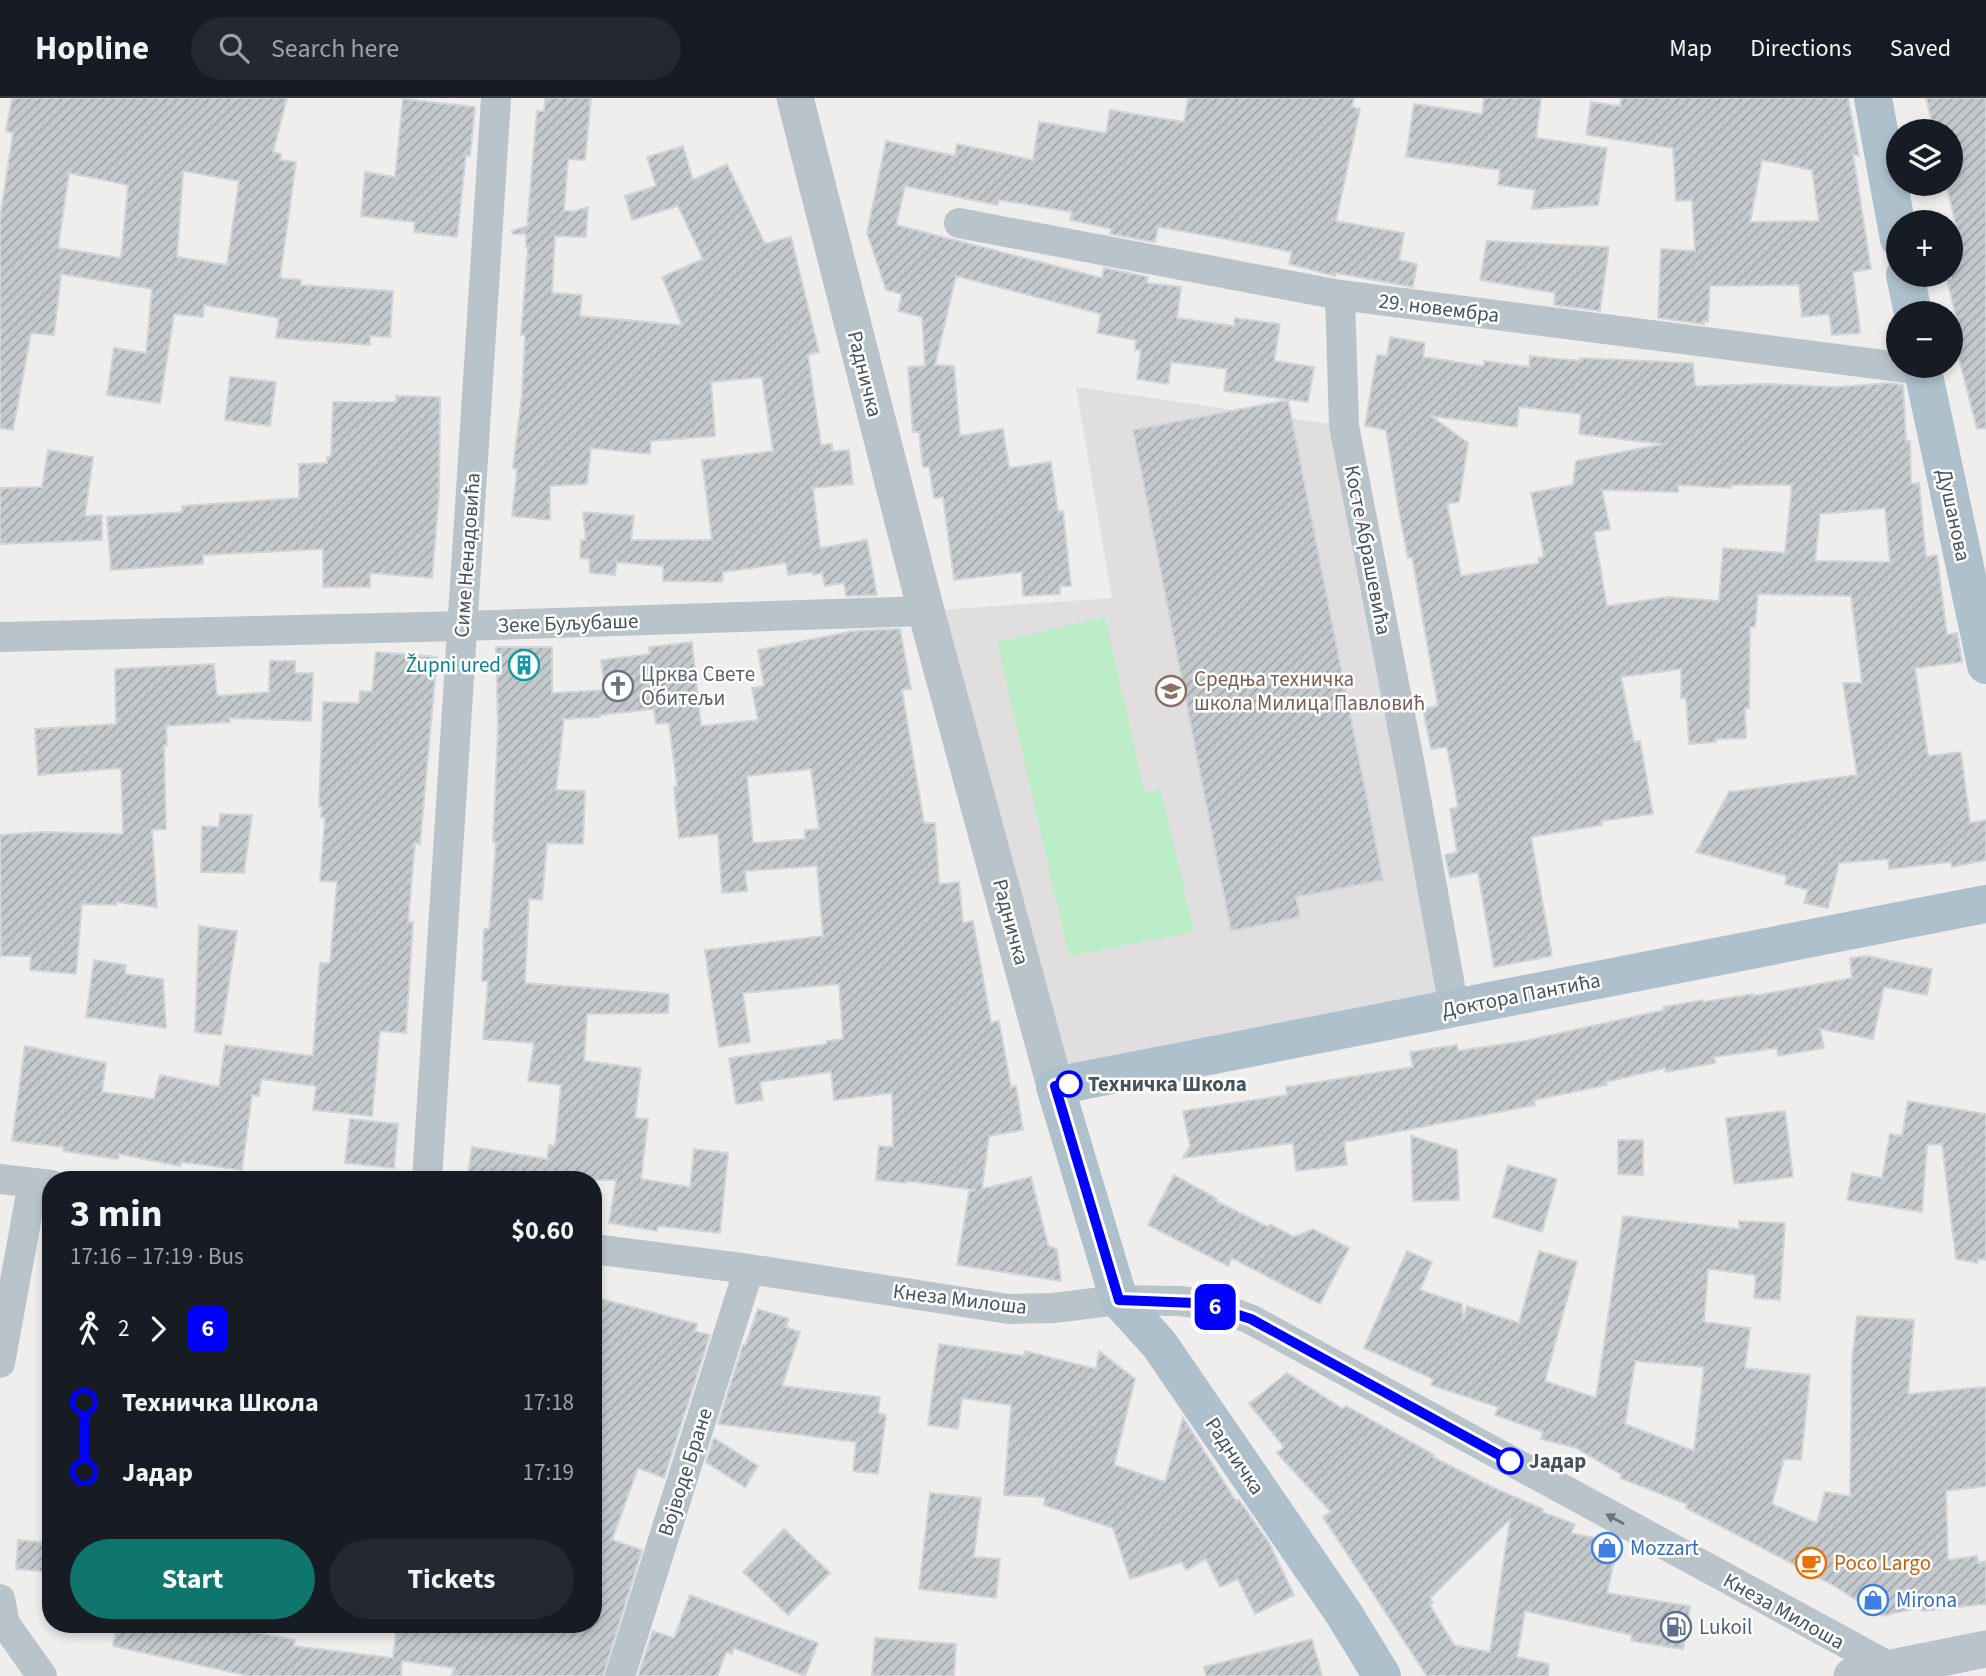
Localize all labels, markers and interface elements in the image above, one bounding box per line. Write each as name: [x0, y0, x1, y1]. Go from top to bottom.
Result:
search box: [191, 17, 681, 80]
text: Hopline: [35, 25, 149, 72]
icon: search: [215, 29, 253, 67]
text: Search here: [271, 30, 399, 67]
text: Map: [1669, 31, 1712, 66]
text: Directions: [1750, 31, 1852, 66]
text: Saved: [1890, 31, 1951, 66]
map controls: [1886, 119, 1963, 378]
button: layers: [1886, 119, 1963, 196]
button: +: [1886, 210, 1963, 287]
street label: 29. новембра: [1377, 286, 1501, 330]
button: −: [1886, 301, 1963, 378]
street label: Радничка: [840, 328, 890, 420]
street label: Косте Абрашевића: [1337, 463, 1399, 637]
street label: Душанова: [1930, 466, 1978, 564]
street label: Симе Ненадовића: [446, 472, 488, 638]
street label: Зеке Буљубаше: [497, 606, 639, 640]
building icon: Župni ured: [507, 648, 541, 682]
place label: Župni ured: [406, 650, 501, 680]
place label: Црква Свете Обитељи: [641, 659, 755, 713]
place label: Средња техничка школа Милица Павловић: [1194, 664, 1425, 718]
church icon: Црква Свете Обитељи: [601, 669, 635, 703]
school or university icon: Средња техничка школа Милица Павловић: [1154, 674, 1188, 708]
street label: Радничка: [985, 876, 1037, 968]
street label: Доктора Пантића: [1439, 965, 1603, 1025]
place label: Техничка Школа: [1088, 1069, 1247, 1099]
marker: Техничка Школа: [1056, 1071, 1082, 1097]
text: 3 min: [70, 1187, 162, 1241]
text: $0.60: [511, 1212, 574, 1249]
text: 17:16 – 17:19 · Bus: [70, 1240, 244, 1273]
street label: Кнеза Милоша: [891, 1276, 1029, 1322]
line badge: 6: [1192, 1284, 1238, 1330]
text: 6: [1209, 1289, 1221, 1324]
icon: walk: [70, 1310, 108, 1348]
icon: forward: [139, 1310, 177, 1348]
text: 6: [201, 1311, 214, 1346]
text: 2: [118, 1312, 129, 1345]
text: Техничка Школа: [122, 1384, 319, 1421]
text: 17:18: [523, 1386, 574, 1419]
street label: Војводе Бране: [650, 1404, 720, 1540]
street label: Радничка: [1198, 1411, 1272, 1501]
place label: Јадар: [1529, 1446, 1586, 1476]
marker: Јадар: [1497, 1448, 1523, 1474]
text: Јадар: [122, 1454, 193, 1491]
text: 17:19: [523, 1456, 574, 1489]
one-way arrow: [1604, 1513, 1624, 1525]
shop icon: Mozzart: [1590, 1531, 1624, 1565]
place label: Mozzart: [1630, 1533, 1699, 1563]
button: Start: [70, 1539, 315, 1619]
button: Tickets: [329, 1539, 574, 1619]
cafe icon: Poco Largo: [1794, 1546, 1828, 1580]
place label: Poco Largo: [1834, 1548, 1931, 1578]
street label: Кнеза Милоша: [1718, 1565, 1850, 1657]
shop icon: Mirona: [1856, 1583, 1890, 1617]
place label: Mirona: [1896, 1585, 1957, 1615]
fuel station icon: Lukoil: [1659, 1610, 1693, 1644]
place label: Lukoil: [1699, 1612, 1752, 1642]

